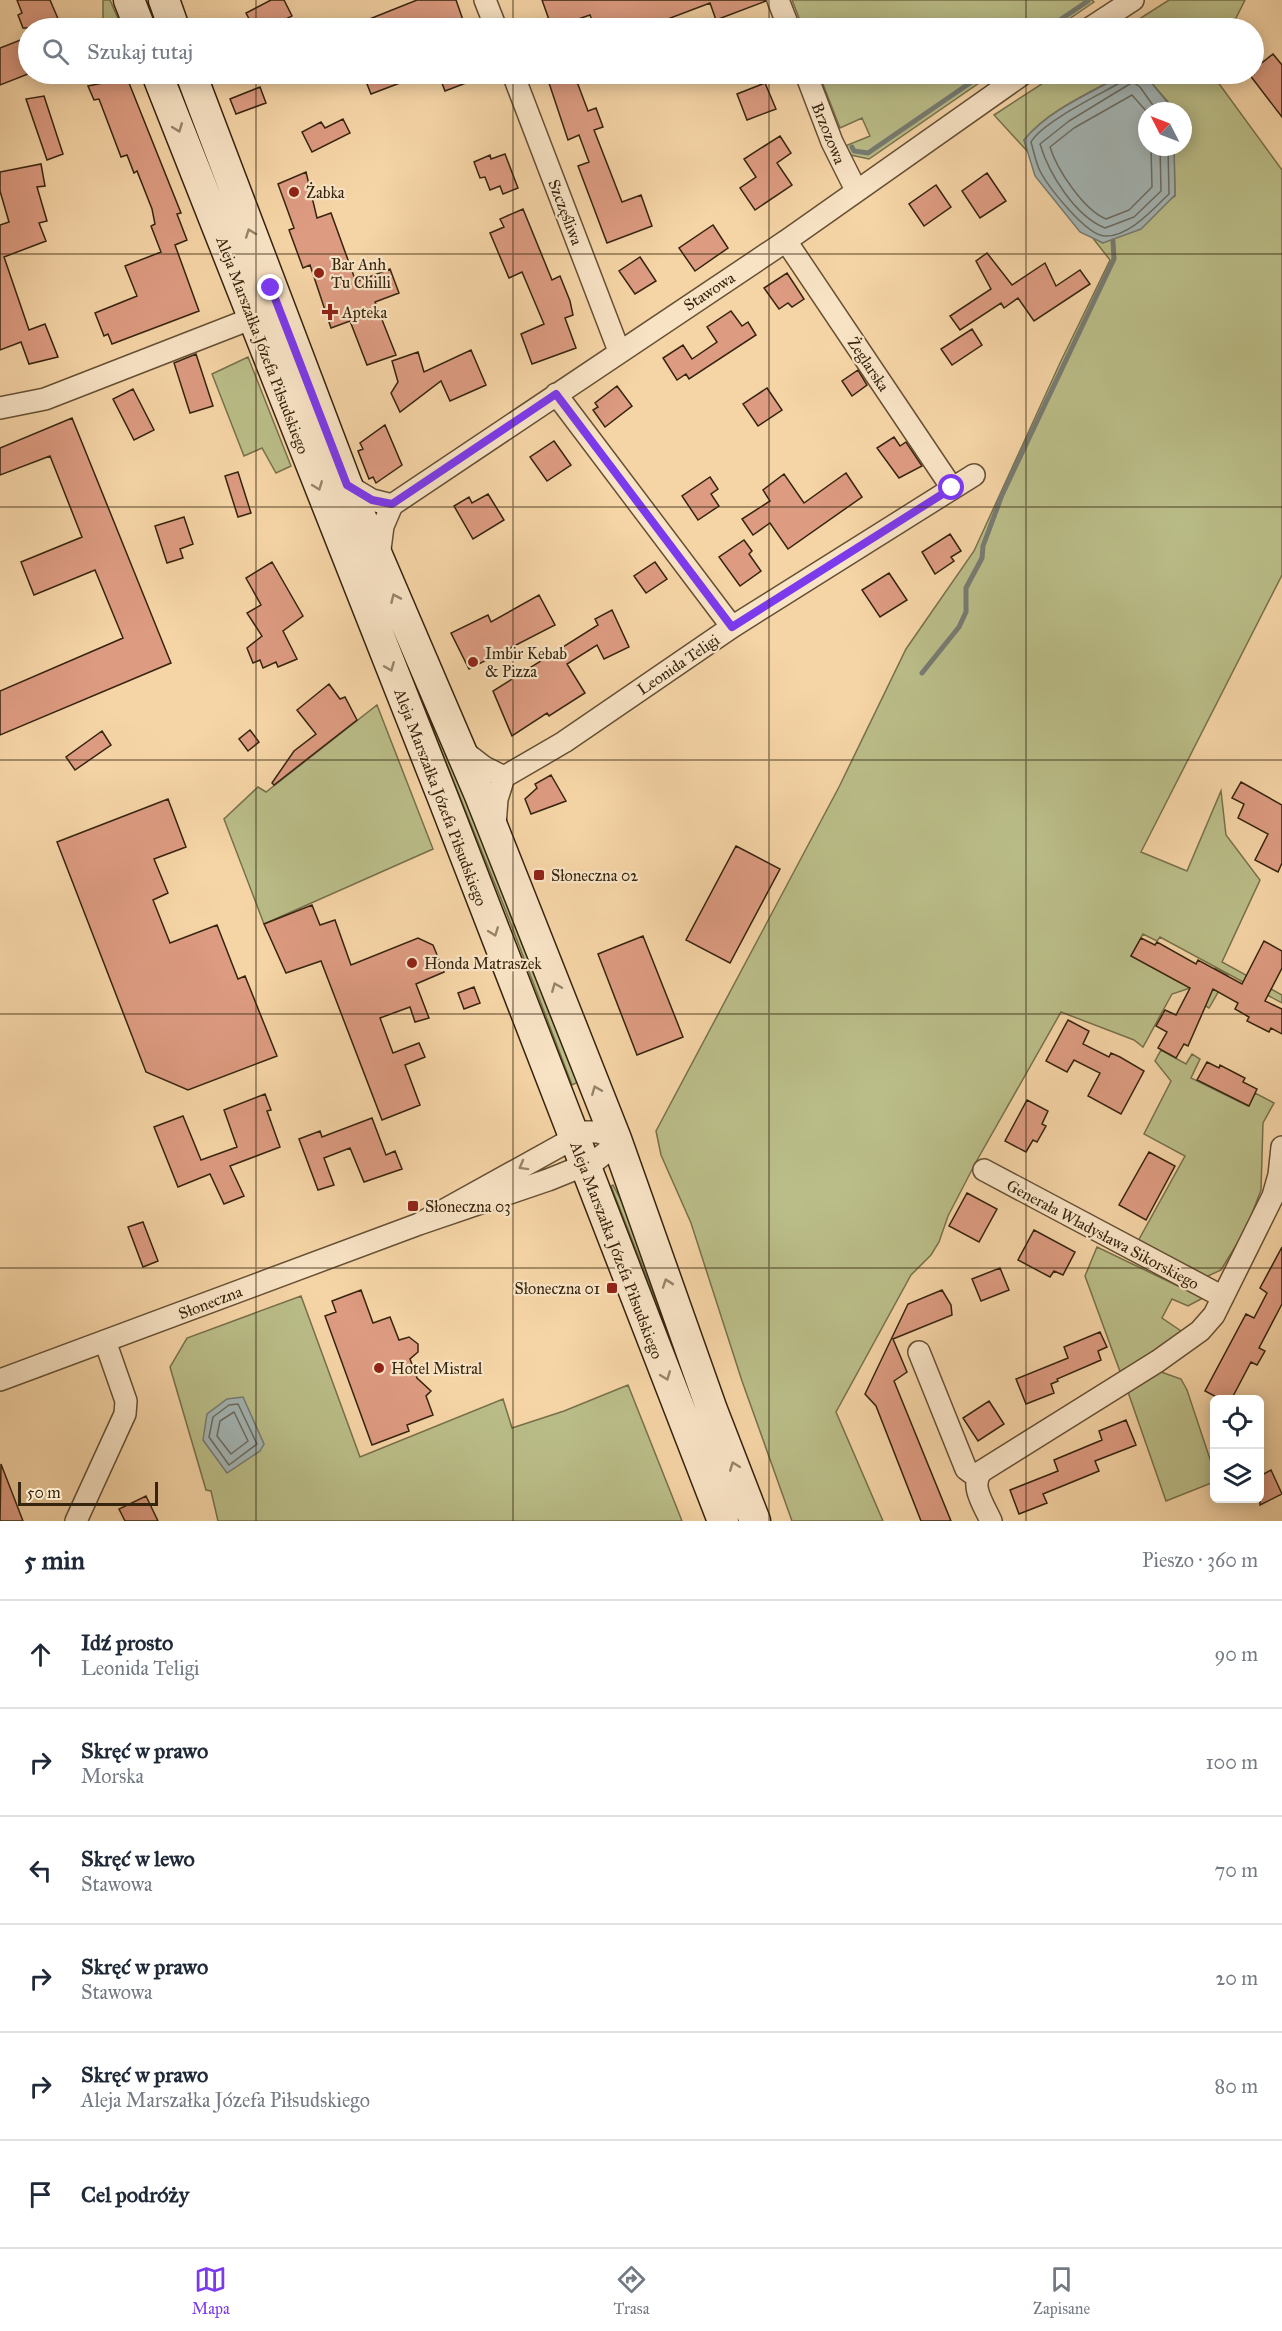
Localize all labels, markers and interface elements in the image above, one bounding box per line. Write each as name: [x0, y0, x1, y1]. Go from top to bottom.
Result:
search box: [18, 18, 1264, 84]
icon: search: [39, 35, 72, 68]
text: Szukaj tutaj: [87, 38, 193, 65]
street label: Brzozowa: [808, 100, 850, 167]
north arrow: [1138, 102, 1192, 156]
one-way arrow: [171, 122, 184, 133]
street label: Szczęśliwa: [544, 177, 587, 248]
place label: Żabka: [306, 182, 345, 202]
marker: Żabka: [287, 185, 301, 199]
one-way arrow: [245, 228, 258, 239]
street label: Aleja Marszałka Józefa Piłsudskiego: [211, 233, 313, 457]
place label: Bar Anh Tu Chilli: [331, 255, 392, 292]
marker: Bar Anh Tu Chilli: [312, 266, 326, 280]
street label: Stawowa: [680, 268, 739, 315]
route end: [257, 274, 283, 300]
place label: Apteka: [341, 303, 387, 322]
marker: Apteka: [323, 305, 337, 319]
street label: Żeglarska: [843, 333, 895, 396]
route start: [938, 474, 964, 500]
one-way arrow: [311, 479, 323, 490]
one-way arrow: [390, 594, 402, 605]
street label: Leonida Teligi: [634, 630, 724, 700]
place label: Imbir Kebab & Pizza: [485, 644, 567, 681]
marker: Imbir Kebab & Pizza: [466, 655, 480, 669]
one-way arrow: [383, 661, 396, 672]
street label: Aleja Marszałka Józefa Piłsudskiego: [389, 685, 491, 909]
place label: Słoneczna 02: [551, 866, 638, 885]
marker: Słoneczna 02: [532, 868, 546, 882]
one-way arrow: [486, 926, 499, 936]
place label: Honda Matraszek: [424, 954, 542, 973]
marker: Honda Matraszek: [405, 956, 419, 970]
one-way arrow: [551, 983, 563, 994]
one-way arrow: [591, 1086, 603, 1097]
street label: Aleja Marszałka Józefa Piłsudskiego: [565, 1138, 667, 1362]
one-way arrow: [518, 1159, 529, 1170]
street label: Generała Władysława Sikorskiego: [1003, 1176, 1202, 1294]
place label: Słoneczna 03: [425, 1197, 511, 1216]
marker: Słoneczna 03: [406, 1199, 420, 1213]
one-way arrow: [662, 1278, 675, 1289]
place label: Słoneczna 01: [515, 1279, 600, 1298]
marker: Słoneczna 01: [605, 1281, 619, 1295]
street label: Słoneczna: [176, 1282, 245, 1323]
place label: Hotel Mistral: [391, 1359, 483, 1378]
marker: Hotel Mistral: [372, 1361, 386, 1375]
one-way arrow: [659, 1370, 671, 1381]
map controls: [1210, 1395, 1264, 1503]
button: locate: [1210, 1395, 1264, 1449]
button: layers: [1210, 1449, 1264, 1503]
one-way arrow: [728, 1462, 741, 1472]
scale bar: [18, 1479, 158, 1506]
text: 50 m: [27, 1483, 61, 1502]
text: 5 min: [24, 1544, 85, 1576]
text: Pieszo · 360 m: [1142, 1548, 1258, 1572]
text: Idź prosto: [81, 1629, 173, 1656]
icon: ahead: [24, 1638, 57, 1671]
text: 90 m: [1215, 1642, 1258, 1666]
text: Leonida Teligi: [81, 1656, 200, 1680]
text: Skręć w prawo: [81, 1737, 208, 1764]
icon: right: [24, 1746, 57, 1779]
text: 100 m: [1206, 1750, 1258, 1774]
text: Morska: [81, 1764, 144, 1788]
text: Skręć w lewo: [81, 1845, 195, 1872]
icon: left: [24, 1854, 57, 1887]
text: 70 m: [1215, 1858, 1258, 1882]
text: Stawowa: [81, 1872, 153, 1896]
text: Skręć w prawo: [81, 1953, 208, 1980]
icon: right: [24, 1962, 57, 1995]
text: 20 m: [1215, 1966, 1258, 1990]
text: Stawowa: [81, 1980, 153, 2004]
text: Skręć w prawo: [81, 2061, 208, 2088]
icon: right: [24, 2070, 57, 2103]
text: 80 m: [1215, 2074, 1258, 2098]
text: Aleja Marszałka Józefa Piłsudskiego: [81, 2088, 370, 2112]
icon: arrive: [24, 2178, 57, 2211]
text: Cel podróży: [81, 2181, 189, 2208]
tab: Mapa: [192, 2263, 230, 2318]
tab: Trasa: [614, 2263, 649, 2318]
tab: Zapisane: [1033, 2263, 1090, 2318]

